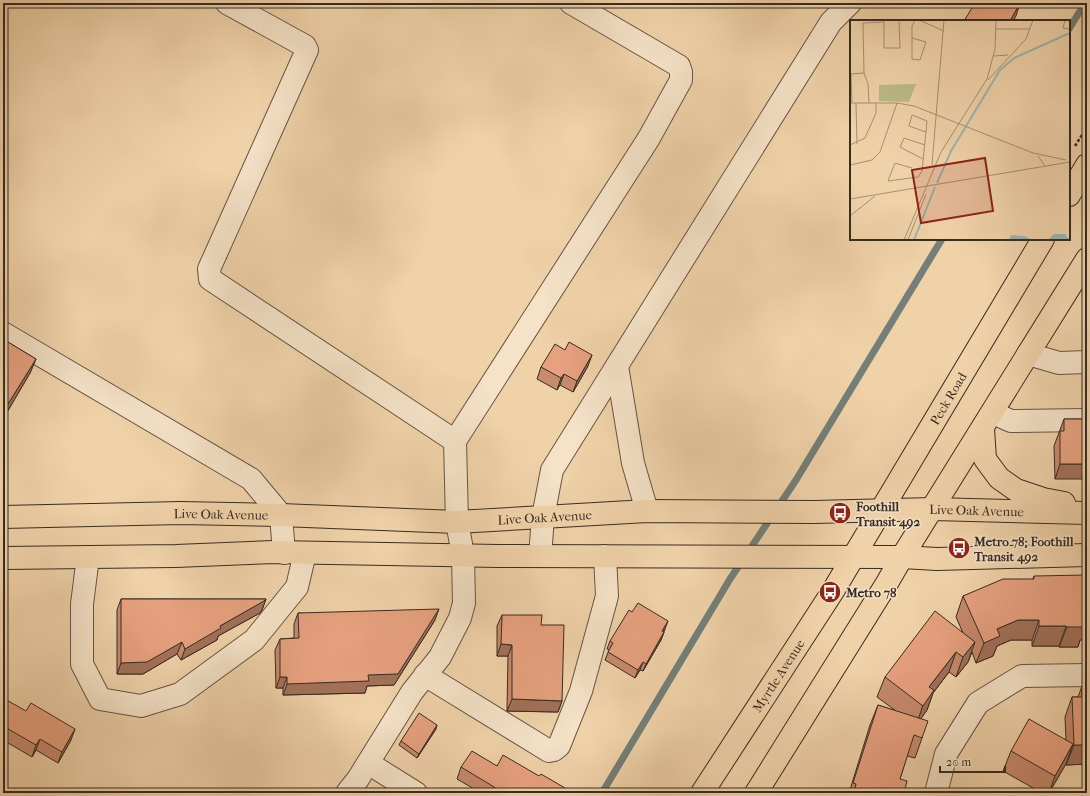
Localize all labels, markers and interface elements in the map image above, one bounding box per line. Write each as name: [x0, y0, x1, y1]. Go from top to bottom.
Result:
inset map: [850, 20, 1070, 240]
street label: Peck Road: [927, 369, 970, 427]
place label: Foothill Transit 492: [855, 499, 920, 530]
bus stop icon: Foothill Transit 492: [827, 500, 853, 526]
street label: Live Oak Avenue: [929, 502, 1025, 519]
street label: Live Oak Avenue: [173, 506, 269, 523]
street label: Live Oak Avenue: [497, 507, 593, 528]
place label: Metro 78; Foothill Transit 492: [973, 534, 1074, 565]
bus stop icon: Metro 78; Foothill Transit 492: [946, 535, 972, 561]
bus stop icon: Metro 78: [817, 579, 843, 605]
place label: Metro 78: [845, 585, 897, 600]
street label: Myrtle Avenue: [750, 636, 808, 715]
scale bar: [940, 748, 1005, 774]
text: 20 m: [946, 755, 971, 769]

